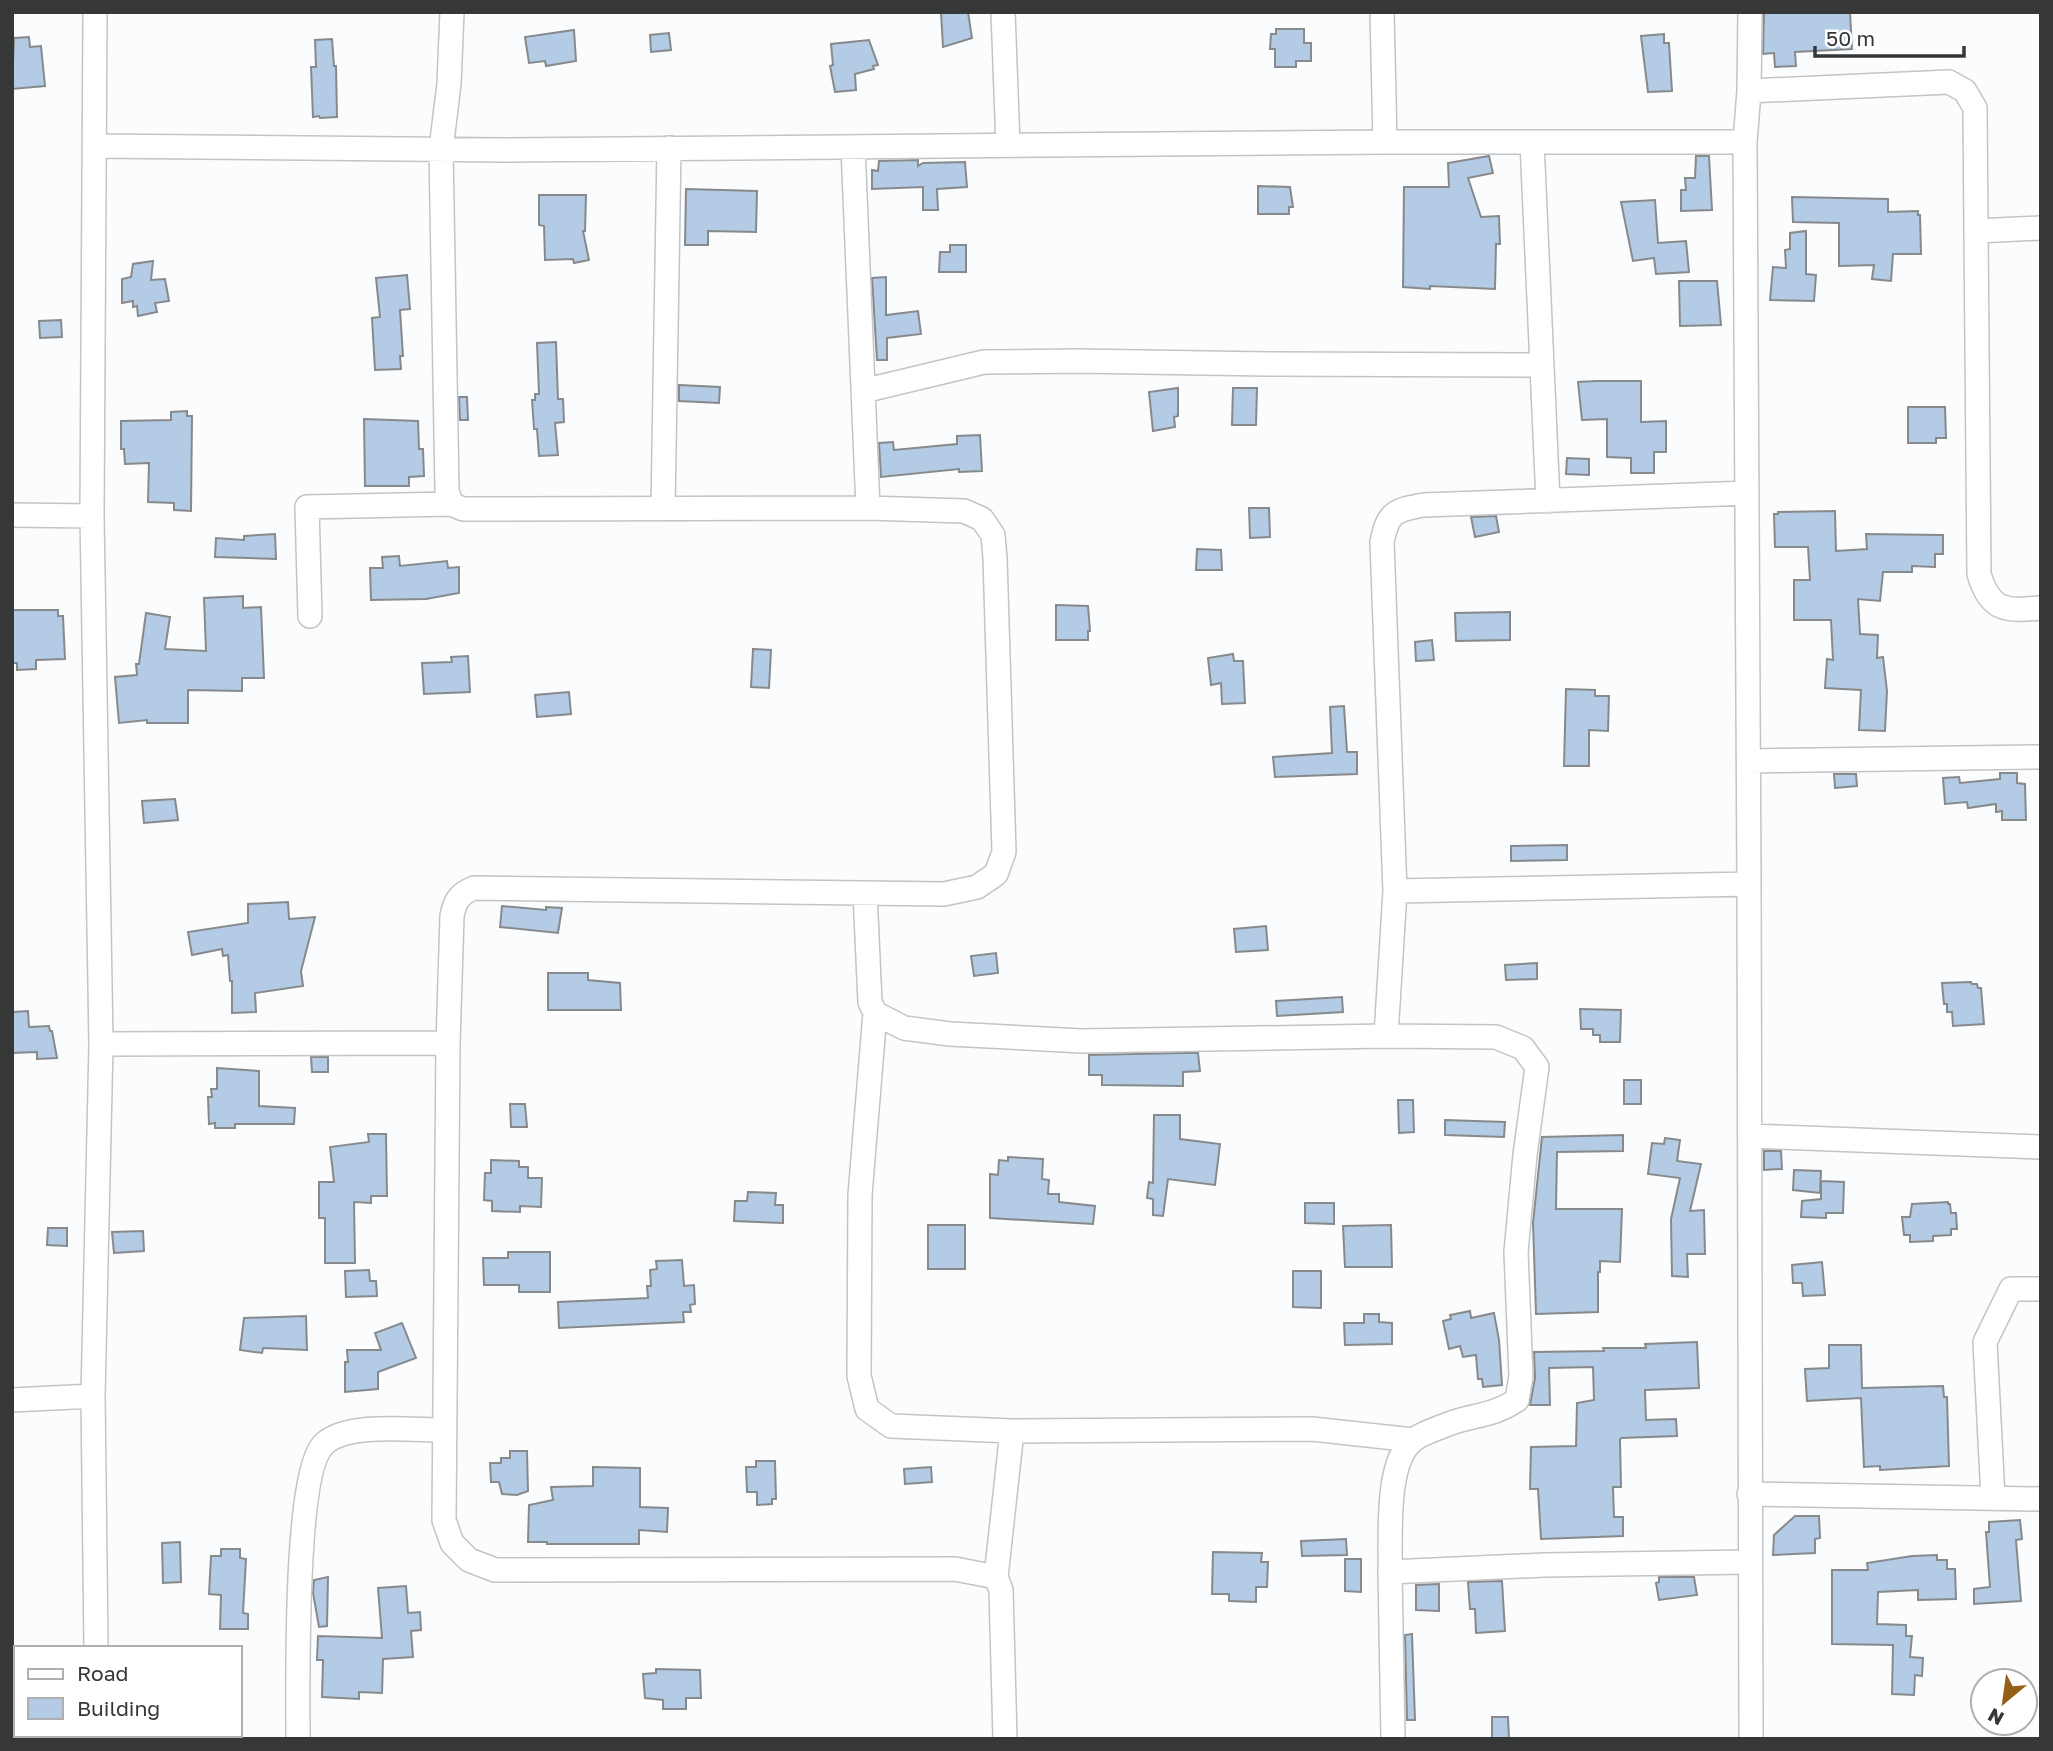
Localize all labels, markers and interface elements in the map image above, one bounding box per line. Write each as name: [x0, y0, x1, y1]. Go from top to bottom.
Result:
scale bar: [1815, 14, 1964, 58]
text: 50 m: [1826, 25, 1875, 51]
legend: [14, 1646, 242, 1737]
text: Road: [77, 1660, 128, 1686]
north arrow: [1969, 1667, 2039, 1737]
text: Building: [77, 1695, 160, 1721]
text: N: [1984, 1704, 2007, 1731]

